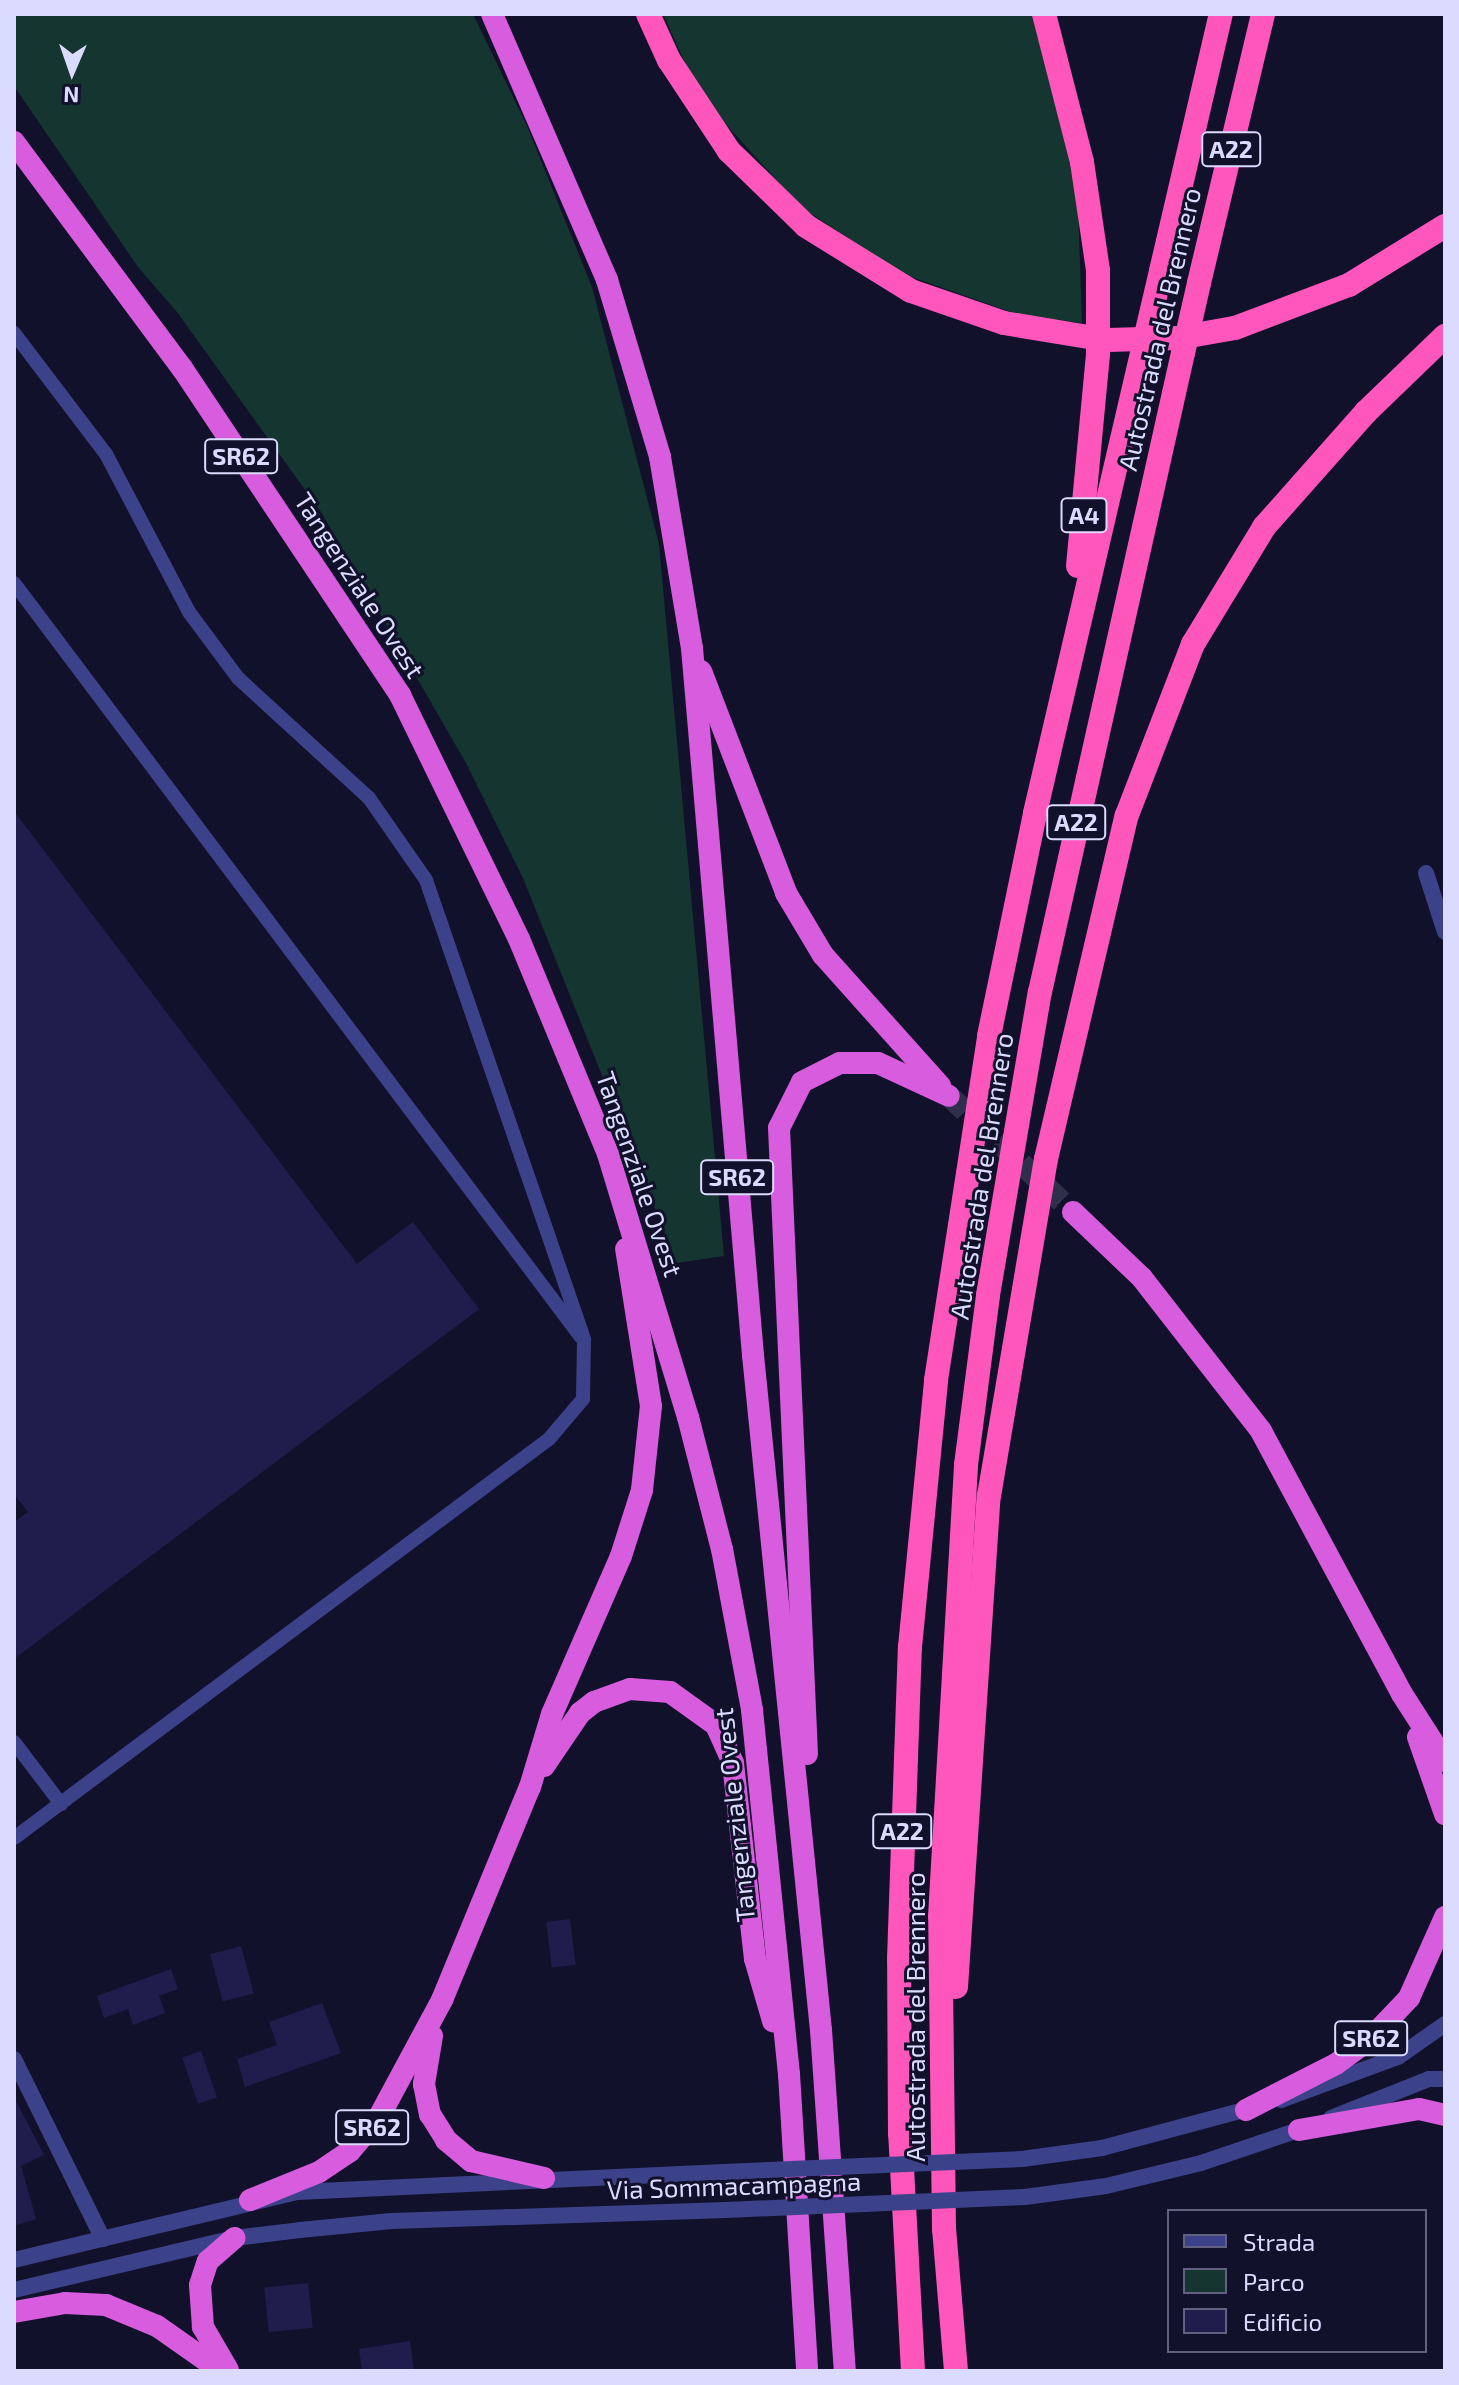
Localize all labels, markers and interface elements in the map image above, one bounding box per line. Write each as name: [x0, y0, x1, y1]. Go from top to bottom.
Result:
north arrow: [32, 32, 112, 112]
text: N: [63, 83, 80, 109]
road number: A22: [1201, 129, 1261, 169]
street label: Autostrada del Brennero: [1111, 184, 1207, 474]
road number: SR62: [203, 436, 279, 476]
street label: Tangenziale Ovest: [288, 486, 432, 684]
road number: A4: [1060, 495, 1108, 535]
road number: A22: [1046, 802, 1106, 842]
street label: Autostrada del Brennero: [943, 1030, 1019, 1322]
street label: Tangenziale Ovest: [590, 1067, 690, 1281]
road number: SR62: [699, 1157, 775, 1197]
street label: Tangenziale Ovest: [707, 1706, 761, 1924]
road number: A22: [872, 1811, 932, 1851]
street label: Autostrada del Brennero: [899, 1872, 931, 2162]
road number: SR62: [1333, 2018, 1409, 2058]
road number: SR62: [334, 2107, 410, 2147]
street label: Via Sommacampagna: [606, 2165, 862, 2205]
legend: [1167, 2209, 1427, 2353]
text: Strada: [1243, 2227, 1315, 2256]
text: Parco: [1243, 2267, 1305, 2296]
text: Edificio: [1243, 2307, 1322, 2336]

